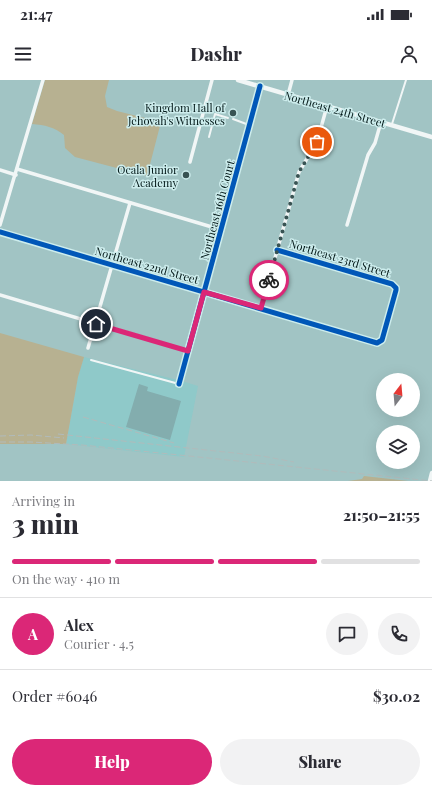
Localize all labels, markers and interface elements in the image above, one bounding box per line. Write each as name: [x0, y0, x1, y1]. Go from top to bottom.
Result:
text: 21:47: [20, 4, 53, 24]
text: Dashr: [190, 42, 242, 66]
icon: menu: [12, 43, 34, 65]
icon: person: [398, 43, 420, 65]
street label: Northeast 24th Street: [283, 87, 387, 131]
place label: Kingdom Hall of Jehovah's Witnesses: [127, 100, 226, 128]
marker: Kingdom Hall of Jehovah's Witnesses: [228, 108, 238, 118]
pin: [300, 125, 334, 159]
icon: bag: [306, 131, 328, 153]
street label: Northeast 16th Court: [196, 158, 238, 262]
place label: Ocala Junior Academy: [117, 162, 178, 190]
marker: Ocala Junior Academy: [181, 170, 191, 180]
street label: Northeast 23rd Street: [288, 236, 392, 281]
street label: Northeast 22nd Street: [93, 243, 201, 287]
courier: [249, 260, 289, 300]
icon: bike: [258, 269, 280, 291]
pin: [79, 307, 113, 341]
icon: home: [85, 313, 107, 335]
north arrow: [376, 373, 420, 417]
map controls: [376, 373, 420, 469]
button: layers: [376, 425, 420, 469]
text: Arriving in: [12, 492, 75, 509]
text: 21:50–21:55: [343, 505, 420, 525]
text: 3 min: [12, 506, 79, 541]
text: On the way · 410 m: [12, 570, 120, 587]
button: chat: [326, 613, 368, 655]
button: phone: [378, 613, 420, 655]
text: Alex: [64, 615, 94, 635]
text: A: [28, 624, 38, 644]
text: Courier · 4.5: [64, 635, 134, 652]
text: Order #6046: [12, 686, 97, 706]
text: $30.02: [373, 686, 420, 706]
button: Help: [12, 739, 212, 785]
button: Share: [220, 739, 420, 785]

